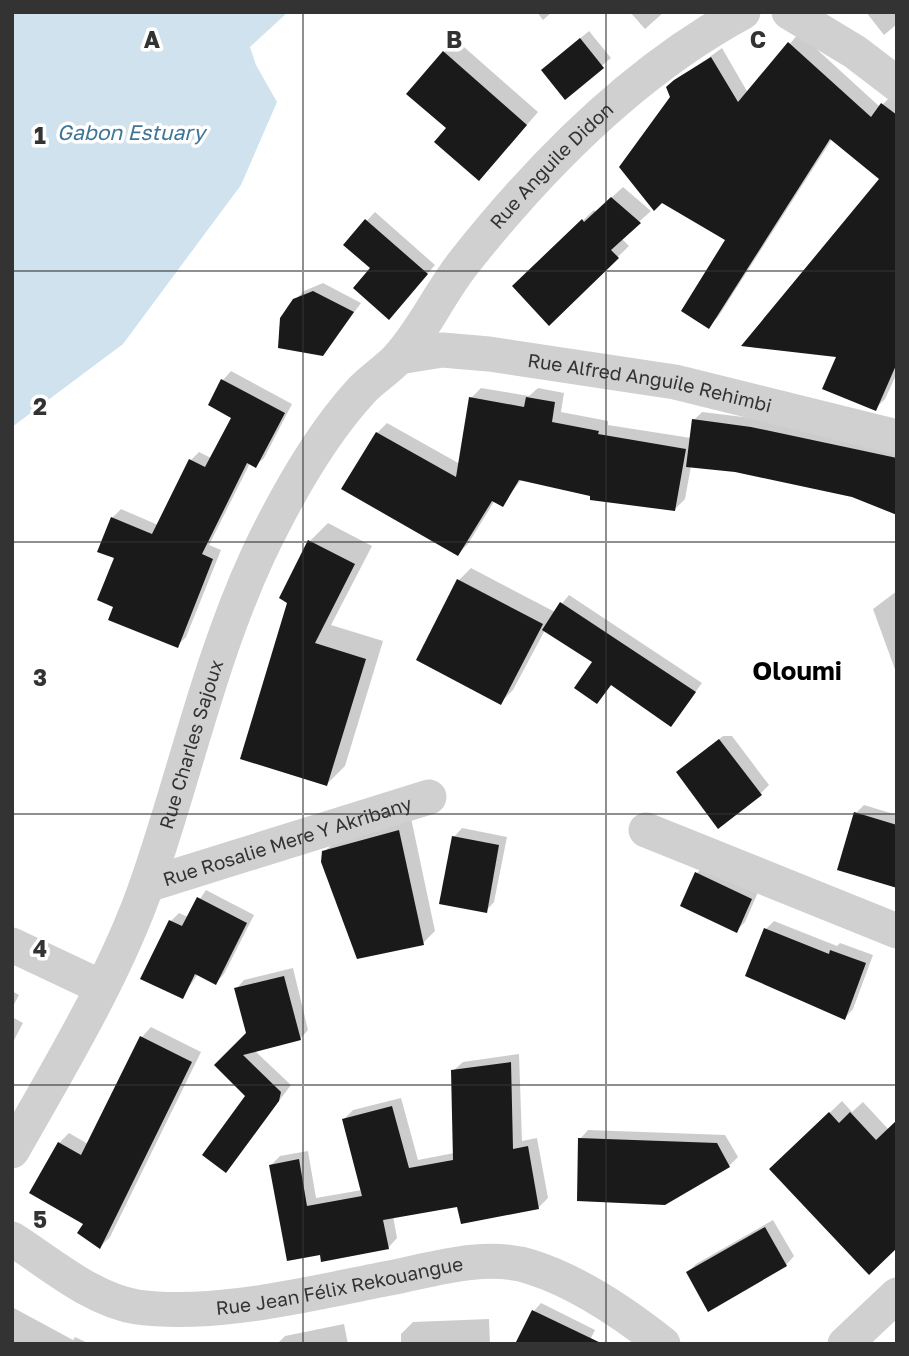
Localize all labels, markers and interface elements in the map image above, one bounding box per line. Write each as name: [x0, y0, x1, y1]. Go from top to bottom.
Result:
text: A: [144, 25, 161, 53]
text: B: [446, 25, 462, 53]
text: C: [750, 25, 766, 53]
street label: Rue Anguile Didon: [484, 97, 617, 233]
water label: Gabon Estuary: [57, 119, 208, 145]
text: 1: [34, 121, 46, 149]
street label: Rue Alfred Anguile Rehimbi: [526, 348, 774, 417]
text: 2: [33, 392, 47, 420]
district label: Oloumi: [752, 655, 842, 686]
street label: Rue Charles Sajoux: [154, 657, 227, 832]
text: 3: [33, 663, 47, 691]
street label: Rue Rosalie Mere Y Akribany: [160, 791, 415, 890]
text: 4: [33, 934, 47, 962]
text: 5: [33, 1205, 47, 1233]
street label: Rue Jean Félix Rekouangue: [215, 1251, 464, 1319]

